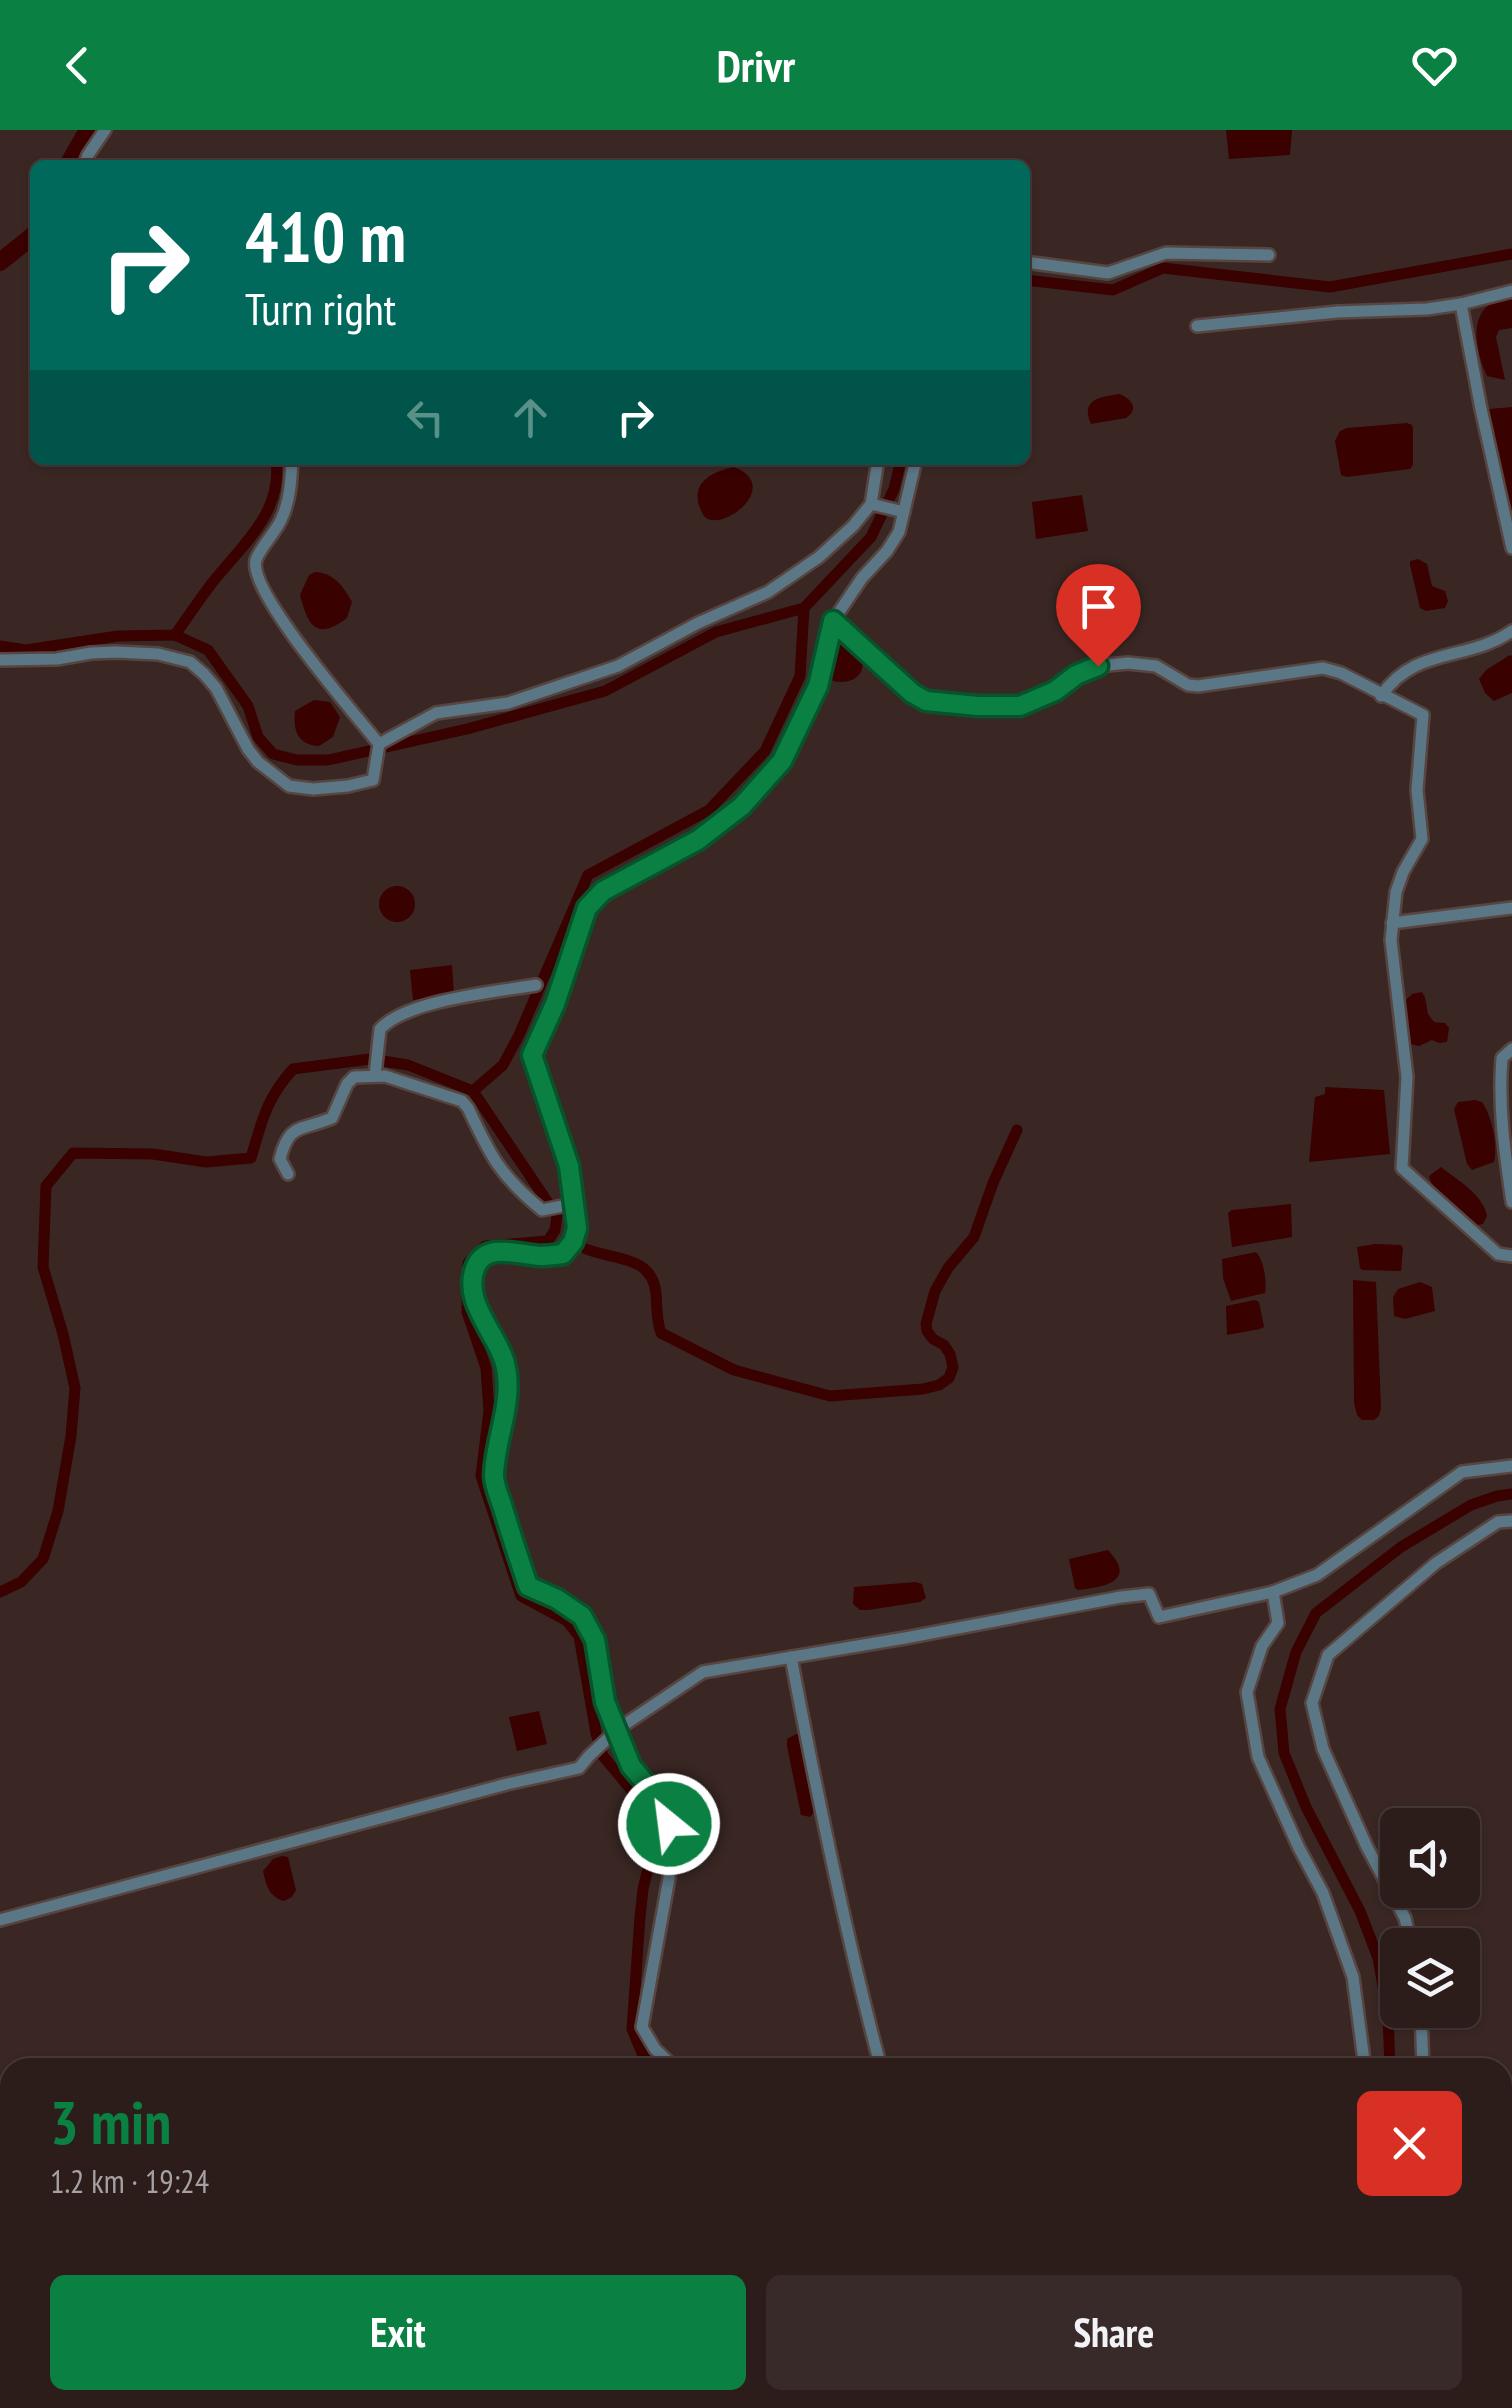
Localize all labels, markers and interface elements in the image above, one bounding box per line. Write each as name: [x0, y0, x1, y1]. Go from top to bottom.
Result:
text: Drivr: [717, 36, 795, 94]
icon: back: [50, 38, 105, 93]
icon: heart: [1407, 38, 1462, 93]
text: 410 m: [245, 191, 406, 281]
icon: right: [80, 200, 210, 330]
text: Turn right: [245, 279, 396, 337]
icon: left: [398, 390, 453, 445]
icon: ahead: [503, 390, 558, 445]
icon: right: [608, 390, 663, 445]
pin: [1056, 564, 1141, 667]
icon: arrive: [1071, 579, 1126, 634]
position arrow: [617, 1772, 721, 1876]
map controls: [1380, 1808, 1480, 2028]
button: sound: [1380, 1808, 1480, 1908]
button: layers: [1380, 1928, 1480, 2028]
text: 3 min: [50, 2083, 171, 2161]
button: close: [1357, 2091, 1462, 2196]
text: 1.2 km · 19:24: [50, 2160, 209, 2202]
button: Exit: [50, 2275, 746, 2390]
button: Share: [766, 2275, 1462, 2390]

